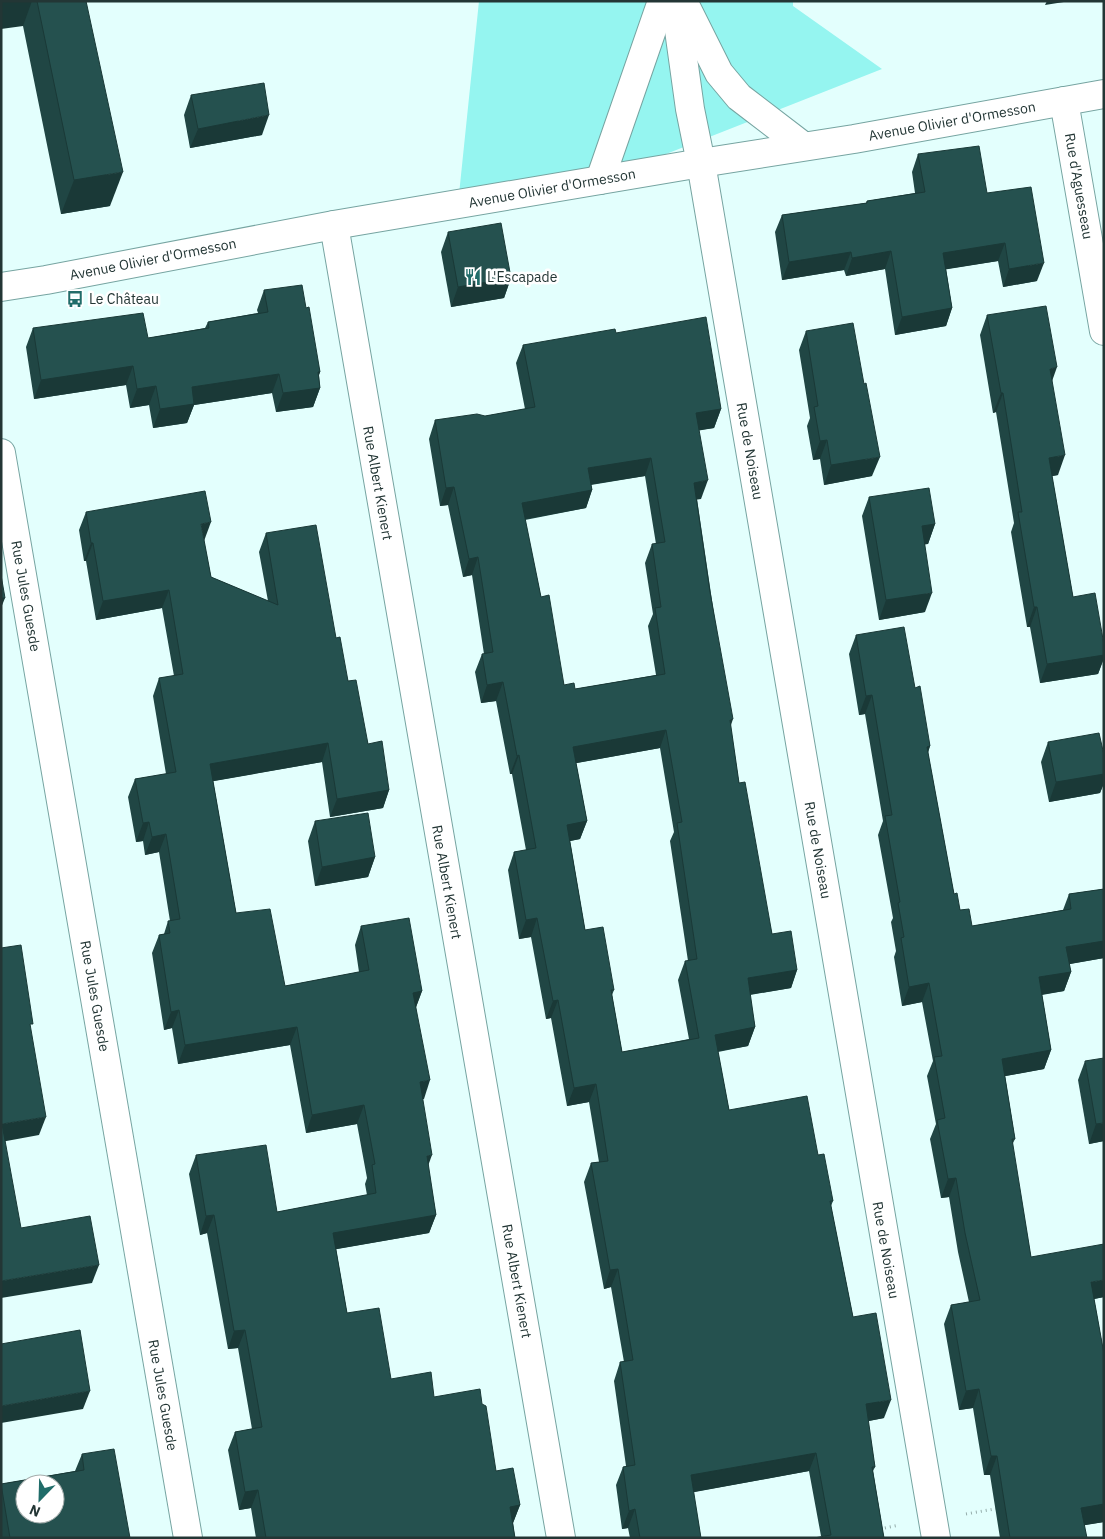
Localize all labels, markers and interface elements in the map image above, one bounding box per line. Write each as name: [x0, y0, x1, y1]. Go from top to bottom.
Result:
street label: Avenue Olivier d'Ormesson: [867, 97, 1037, 145]
street label: Rue d'Aguesseau: [1061, 132, 1097, 240]
street label: Avenue Olivier d'Ormesson: [467, 164, 637, 212]
street label: Avenue Olivier d'Ormesson: [68, 234, 238, 284]
restaurant icon: L'Escapade: [463, 267, 483, 287]
place label: L'Escapade: [487, 268, 558, 286]
bus stop icon: Le Château: [65, 289, 85, 309]
place label: Le Château: [89, 290, 159, 308]
street label: Rue de Noiseau: [733, 401, 767, 501]
street label: Rue Albert Kienert: [359, 424, 397, 542]
street label: Rue Jules Guesde: [7, 539, 45, 653]
street label: Rue de Noiseau: [801, 800, 835, 900]
street label: Rue Albert Kienert: [428, 823, 466, 941]
street label: Rue Jules Guesde: [76, 939, 114, 1053]
street label: Rue de Noiseau: [869, 1200, 903, 1300]
street label: Rue Albert Kienert: [498, 1222, 536, 1340]
street label: Rue Jules Guesde: [144, 1338, 182, 1452]
north arrow: [15, 1474, 65, 1524]
text: N: [27, 1501, 43, 1521]

